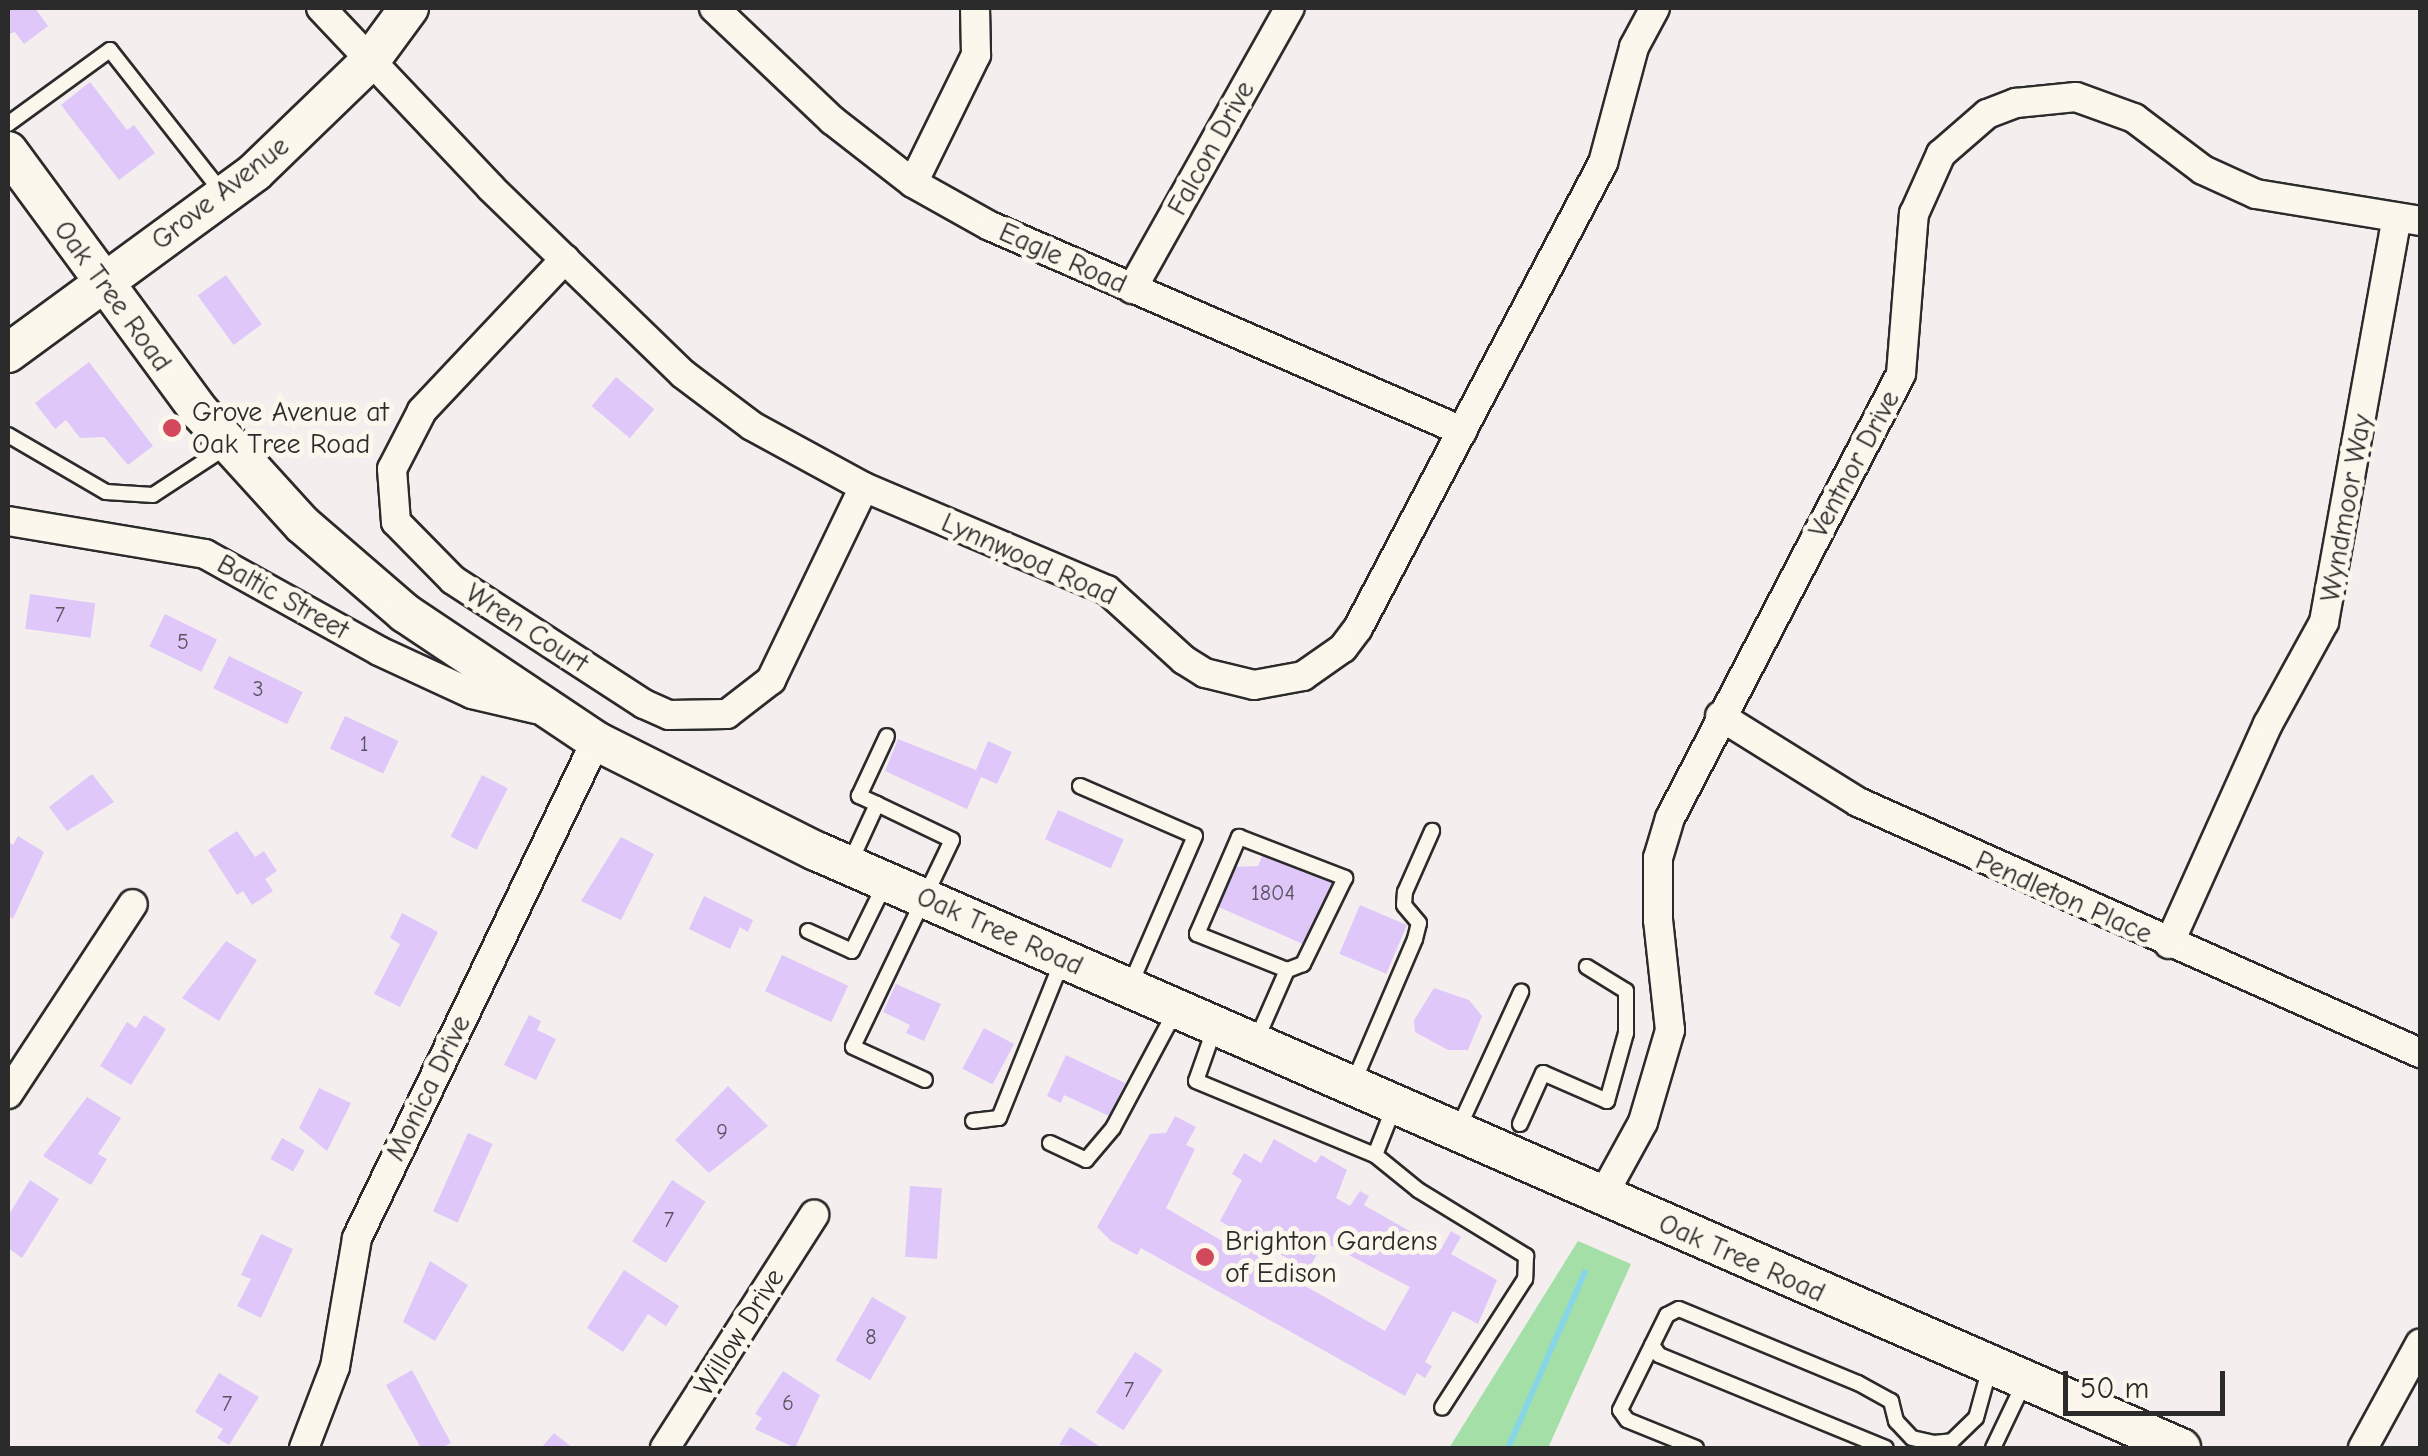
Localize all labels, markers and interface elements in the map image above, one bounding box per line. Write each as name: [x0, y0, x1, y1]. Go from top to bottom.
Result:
street label: Falcon Drive: [1160, 75, 1262, 221]
street label: Grove Avenue: [145, 129, 295, 257]
street label: Oak Tree Road: [47, 214, 179, 378]
street label: Eagle Road: [994, 215, 1132, 301]
street label: Ventnor Drive: [1801, 385, 1907, 543]
place label: Grove Avenue at Oak Tree Road: [192, 395, 389, 461]
street label: Wyndmoor Way: [2313, 412, 2379, 604]
marker: Grove Avenue at Oak Tree Road: [161, 417, 183, 439]
street label: Lynnwood Road: [936, 505, 1122, 613]
street label: Baltic Street: [211, 547, 355, 647]
street label: Wren Court: [459, 576, 595, 680]
house number: 7: [55, 603, 65, 629]
house number: 5: [177, 630, 189, 656]
house number: 3: [252, 677, 264, 703]
house number: 1: [360, 732, 368, 758]
street label: Pendleton Place: [1971, 843, 2157, 951]
street label: Oak Tree Road: [912, 879, 1088, 983]
house number: 1804: [1251, 881, 1295, 907]
street label: Monica Drive: [378, 1010, 478, 1166]
house number: 9: [716, 1120, 728, 1146]
street label: Oak Tree Road: [1654, 1206, 1830, 1310]
house number: 7: [664, 1208, 674, 1234]
place label: Brighton Gardens of Edison: [1225, 1224, 1437, 1290]
marker: Brighton Gardens of Edison: [1194, 1246, 1216, 1268]
street label: Willow Drive: [687, 1262, 791, 1402]
house number: 8: [865, 1325, 877, 1351]
scale bar: [2068, 1351, 2230, 1413]
text: 50 m: [2080, 1371, 2149, 1406]
house number: 7: [1124, 1378, 1134, 1404]
house number: 6: [782, 1391, 794, 1417]
house number: 7: [222, 1392, 232, 1418]

